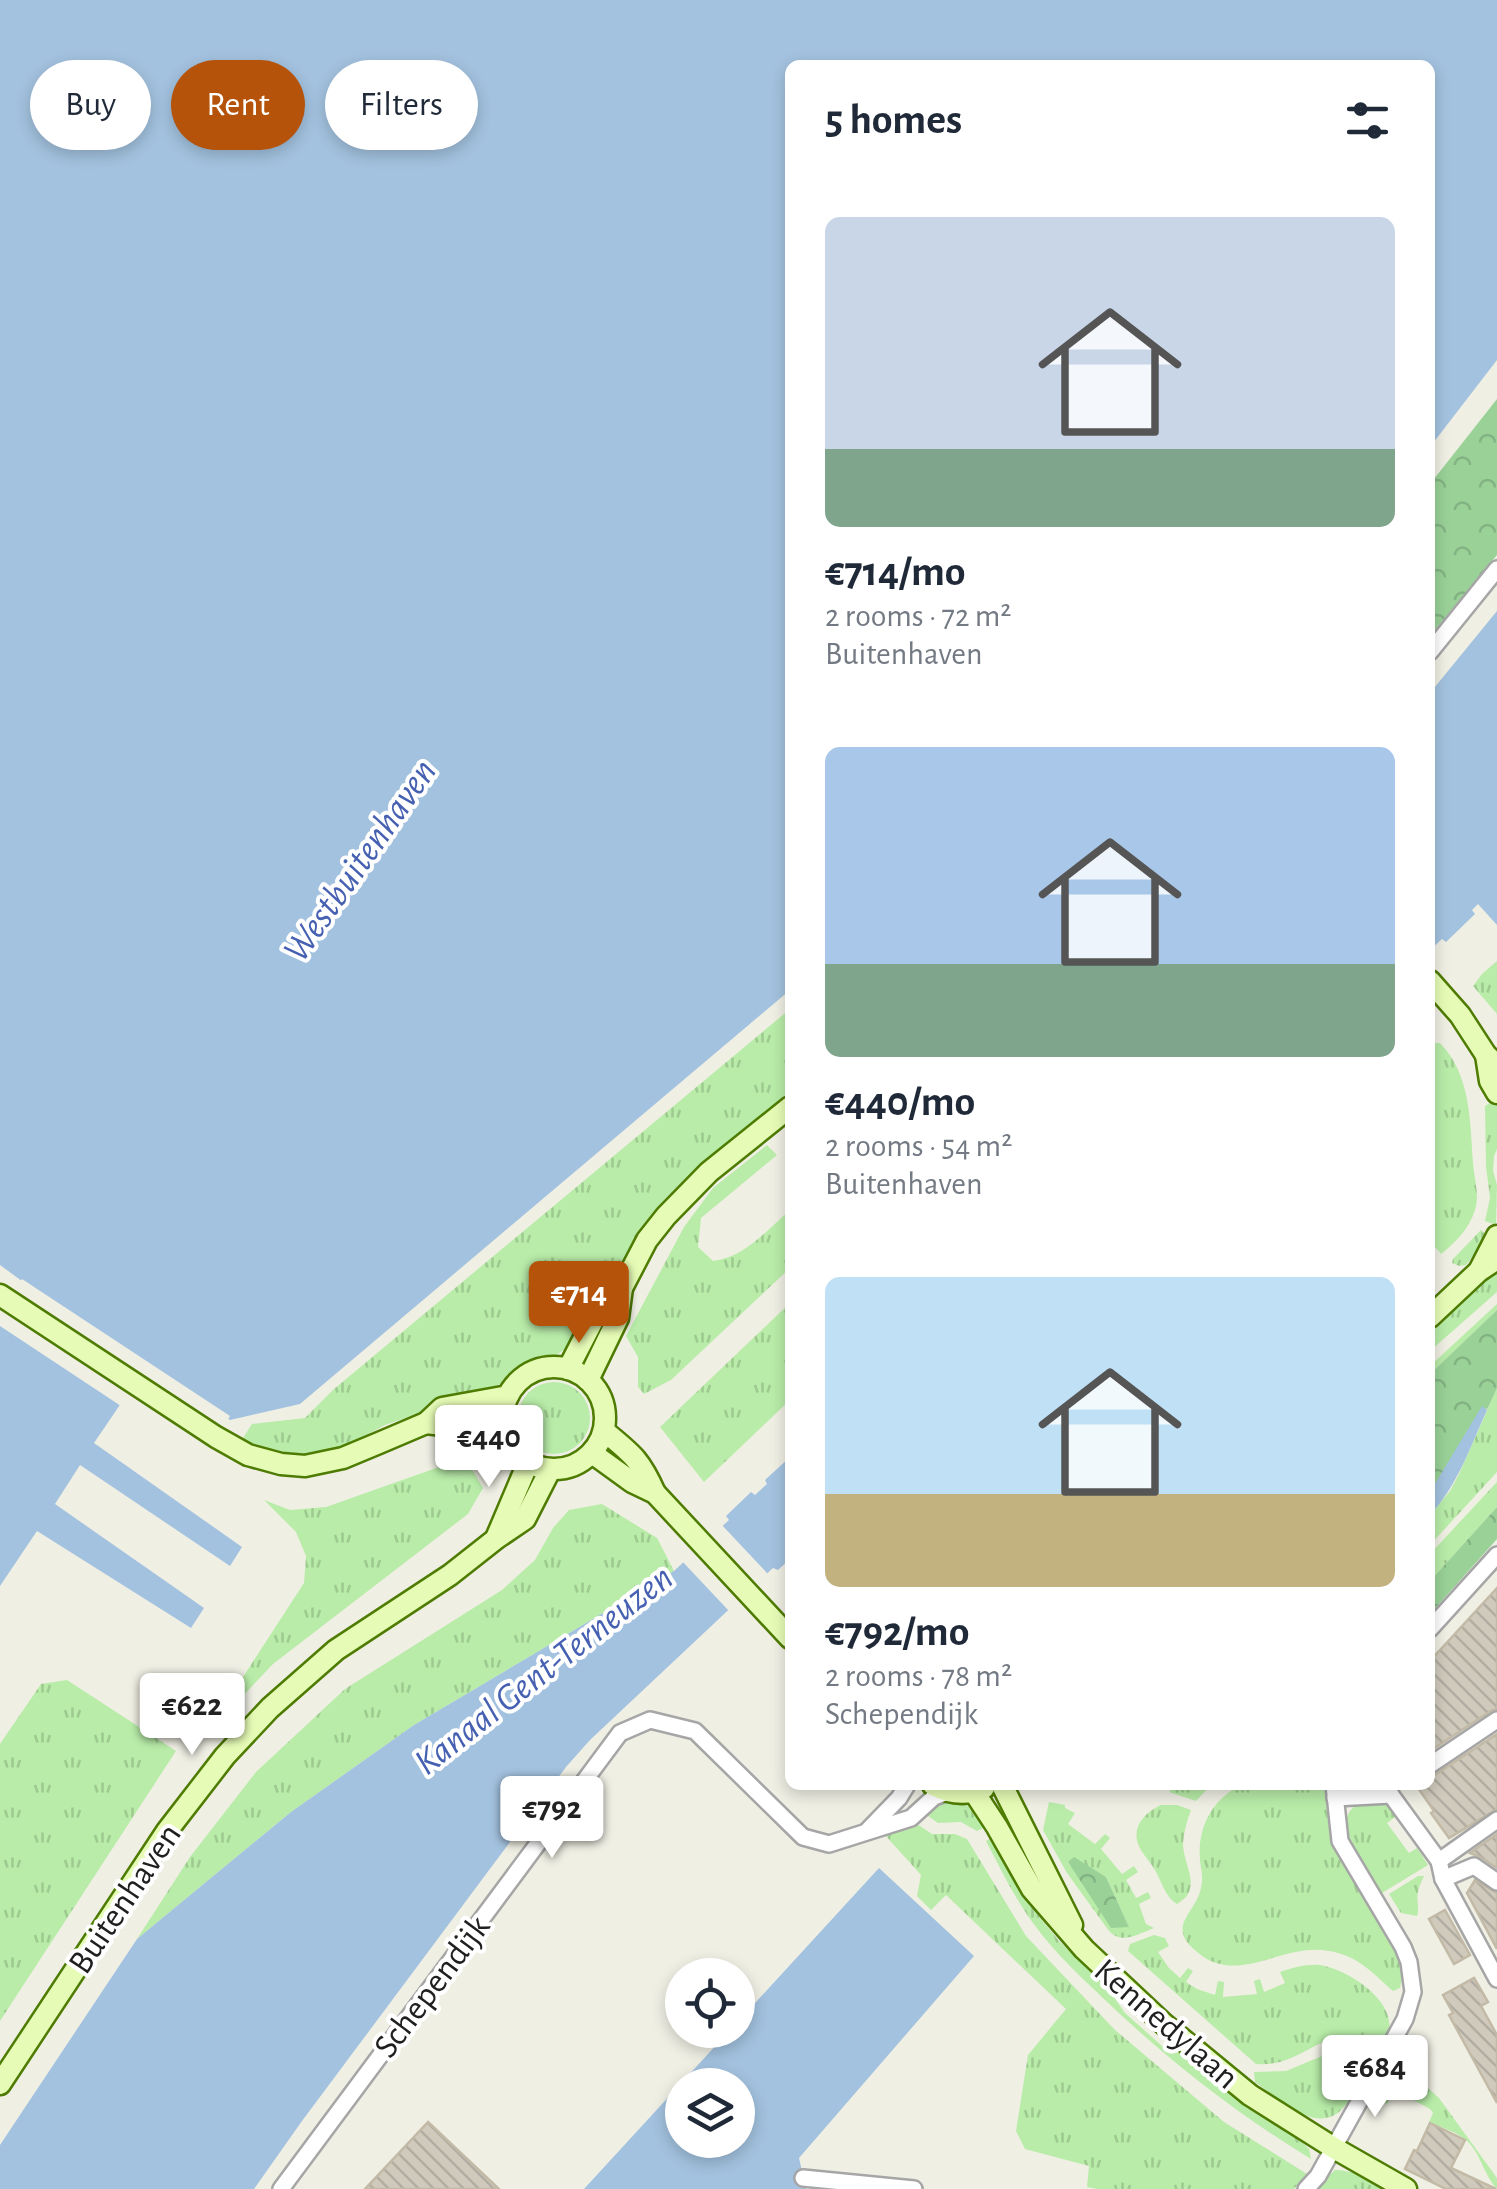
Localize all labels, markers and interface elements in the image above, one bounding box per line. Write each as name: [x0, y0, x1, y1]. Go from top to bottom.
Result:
chip: Buy: [30, 60, 151, 150]
chip: Rent: [171, 60, 305, 150]
chip: Filters: [325, 60, 478, 150]
icon: filters: [1340, 93, 1395, 148]
text: 5 homes: [825, 99, 962, 141]
icon: home: [1020, 282, 1200, 462]
text: €714/mo: [825, 551, 966, 593]
text: 2 rooms · 72 m²: [825, 600, 1012, 632]
text: Buitenhaven: [825, 638, 983, 670]
water label: Westbuitenhaven: [277, 753, 444, 969]
icon: home: [1020, 812, 1200, 992]
text: €440/mo: [825, 1081, 975, 1123]
text: 2 rooms · 54 m²: [825, 1130, 1012, 1162]
text: Buitenhaven: [825, 1168, 983, 1200]
pin: €714: [520, 1261, 638, 1346]
text: €714: [551, 1277, 607, 1309]
icon: home: [1020, 1342, 1200, 1522]
pin: €440: [430, 1405, 548, 1490]
text: €440: [457, 1421, 521, 1453]
water label: Kanaal Gent-Terneuzen: [408, 1558, 680, 1783]
text: €792/mo: [825, 1611, 969, 1653]
text: 2 rooms · 78 m²: [825, 1660, 1012, 1692]
pin: €622: [133, 1673, 251, 1758]
text: €622: [162, 1689, 222, 1721]
text: Schependijk: [825, 1698, 978, 1730]
pin: €792: [493, 1776, 611, 1861]
text: €792: [522, 1792, 582, 1824]
street label: Buitenhaven: [63, 1818, 188, 1980]
street label: Schependijk: [368, 1909, 497, 2064]
street label: Kennedylaan: [1087, 1952, 1245, 2096]
map controls: [665, 1958, 755, 2158]
button: locate: [665, 1958, 755, 2048]
pin: €684: [1316, 2035, 1434, 2120]
text: €684: [1344, 2051, 1406, 2083]
button: layers: [665, 2068, 755, 2158]

